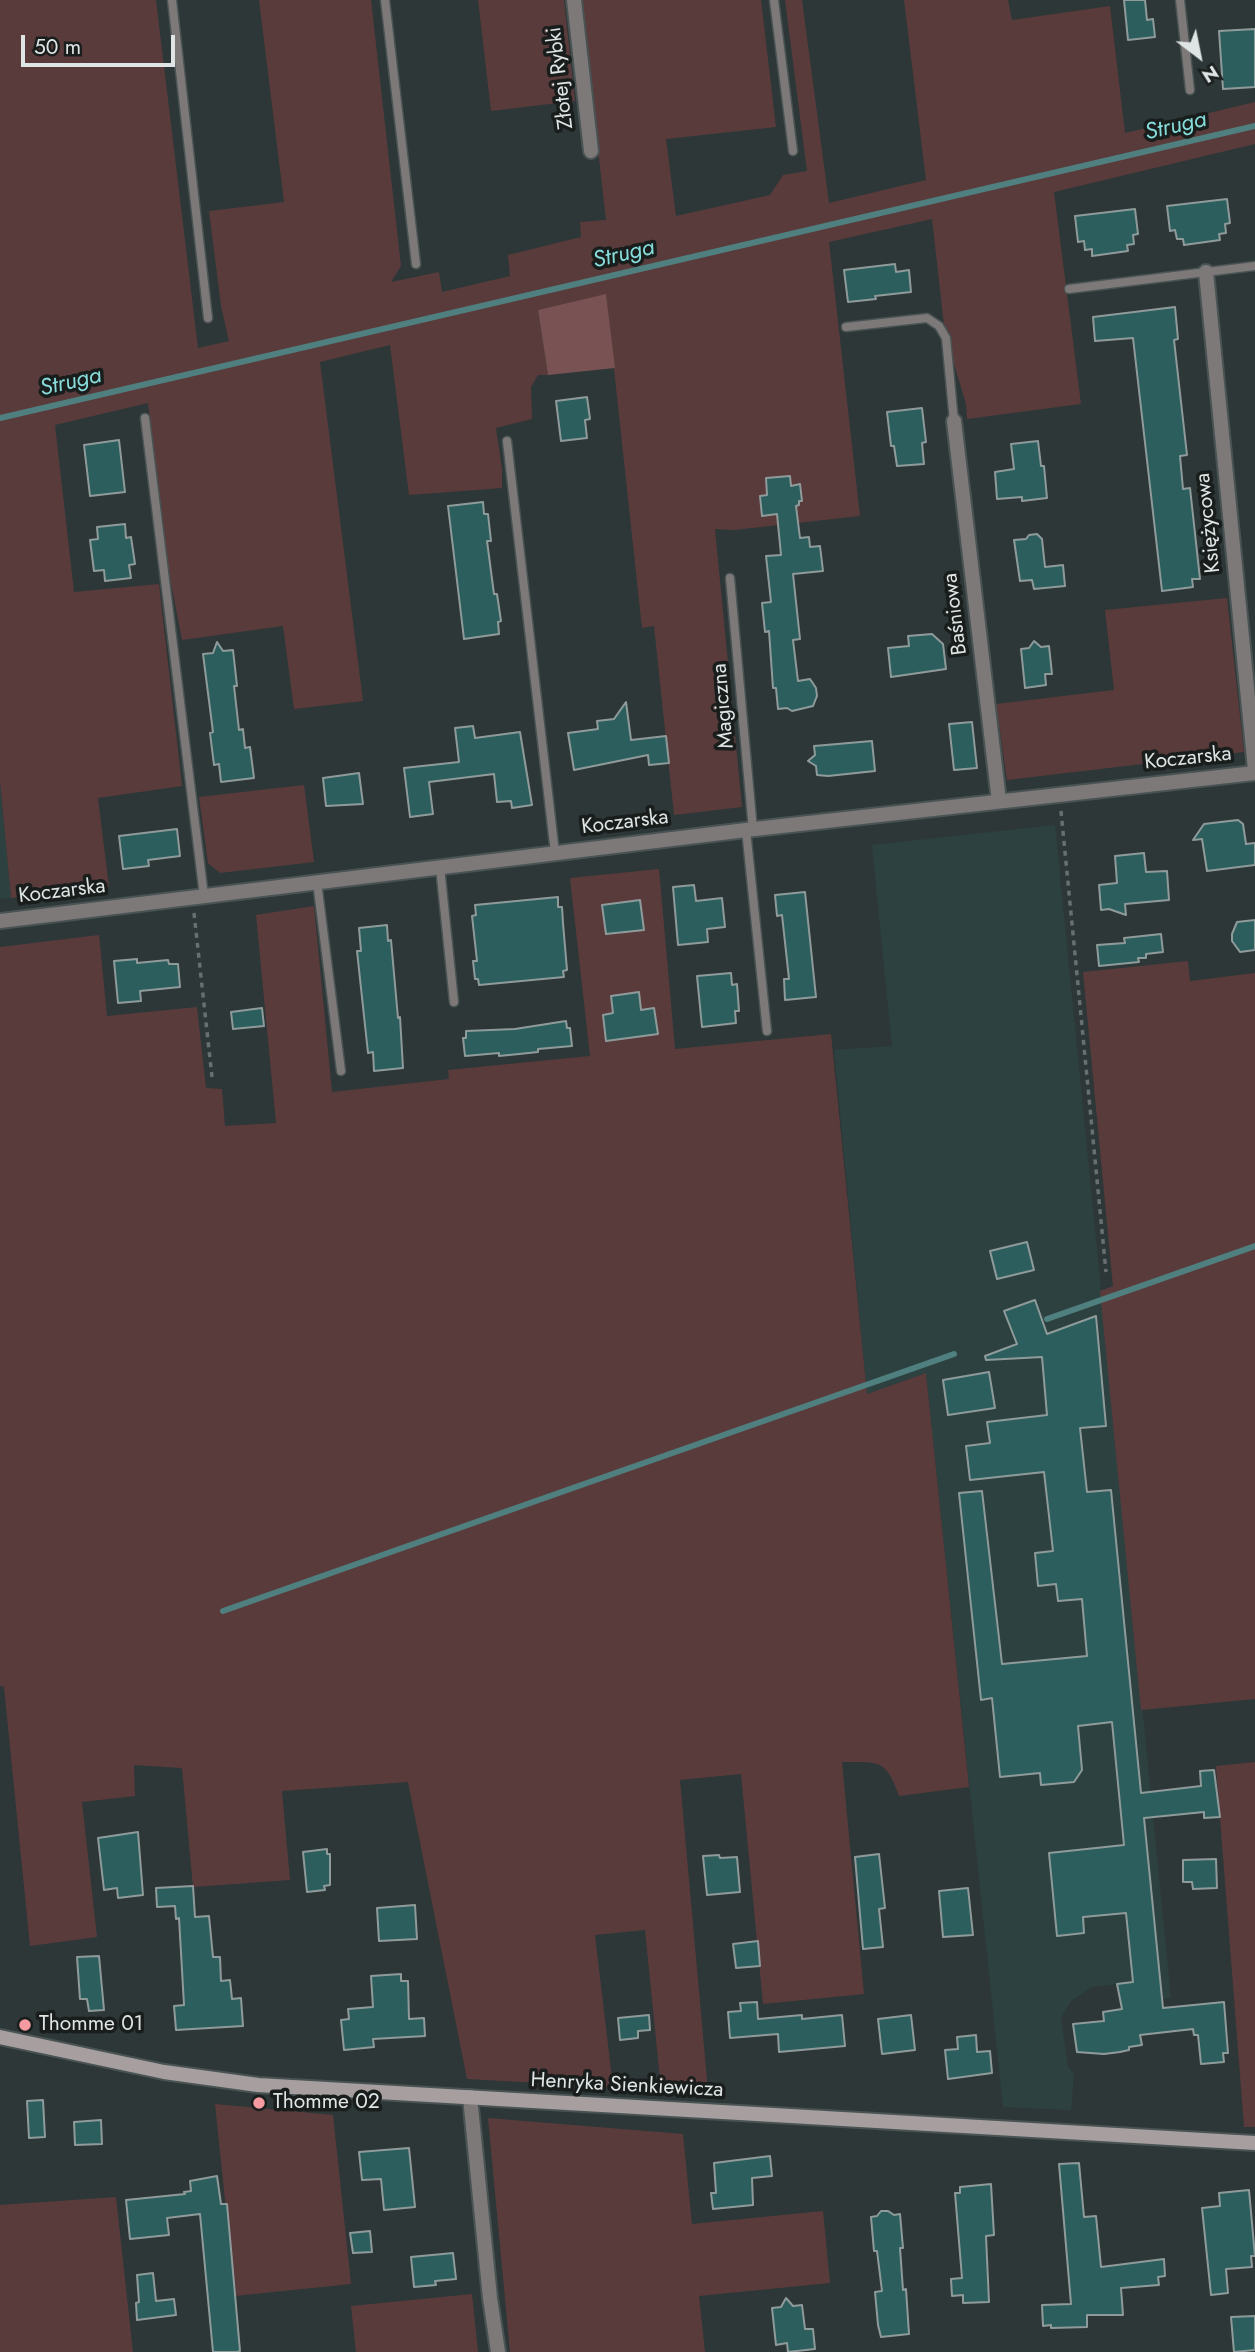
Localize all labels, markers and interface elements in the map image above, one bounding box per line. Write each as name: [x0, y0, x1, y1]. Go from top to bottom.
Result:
scale bar: [24, 21, 178, 65]
north arrow: [1164, 21, 1234, 91]
street label: Złotej Rybki: [542, 25, 580, 131]
text: 50 m: [34, 32, 81, 62]
text: N: [1197, 59, 1224, 90]
water label: Struga: [1142, 107, 1210, 147]
water label: Struga: [590, 235, 658, 275]
water label: Struga: [37, 363, 105, 403]
street label: Księżycowa: [1191, 472, 1227, 574]
street label: Baśniowa: [938, 572, 974, 656]
street label: Magiczna: [708, 662, 740, 750]
street label: Koczarska: [1143, 742, 1233, 776]
street label: Koczarska: [580, 805, 670, 841]
street label: Koczarska: [17, 874, 107, 910]
place label: Thomme 01: [39, 2012, 143, 2038]
marker: Thomme 01: [17, 2017, 33, 2033]
street label: Henryka Sienkiewicza: [530, 2068, 724, 2104]
place label: Thomme 02: [273, 2090, 380, 2116]
marker: Thomme 02: [251, 2095, 267, 2111]

